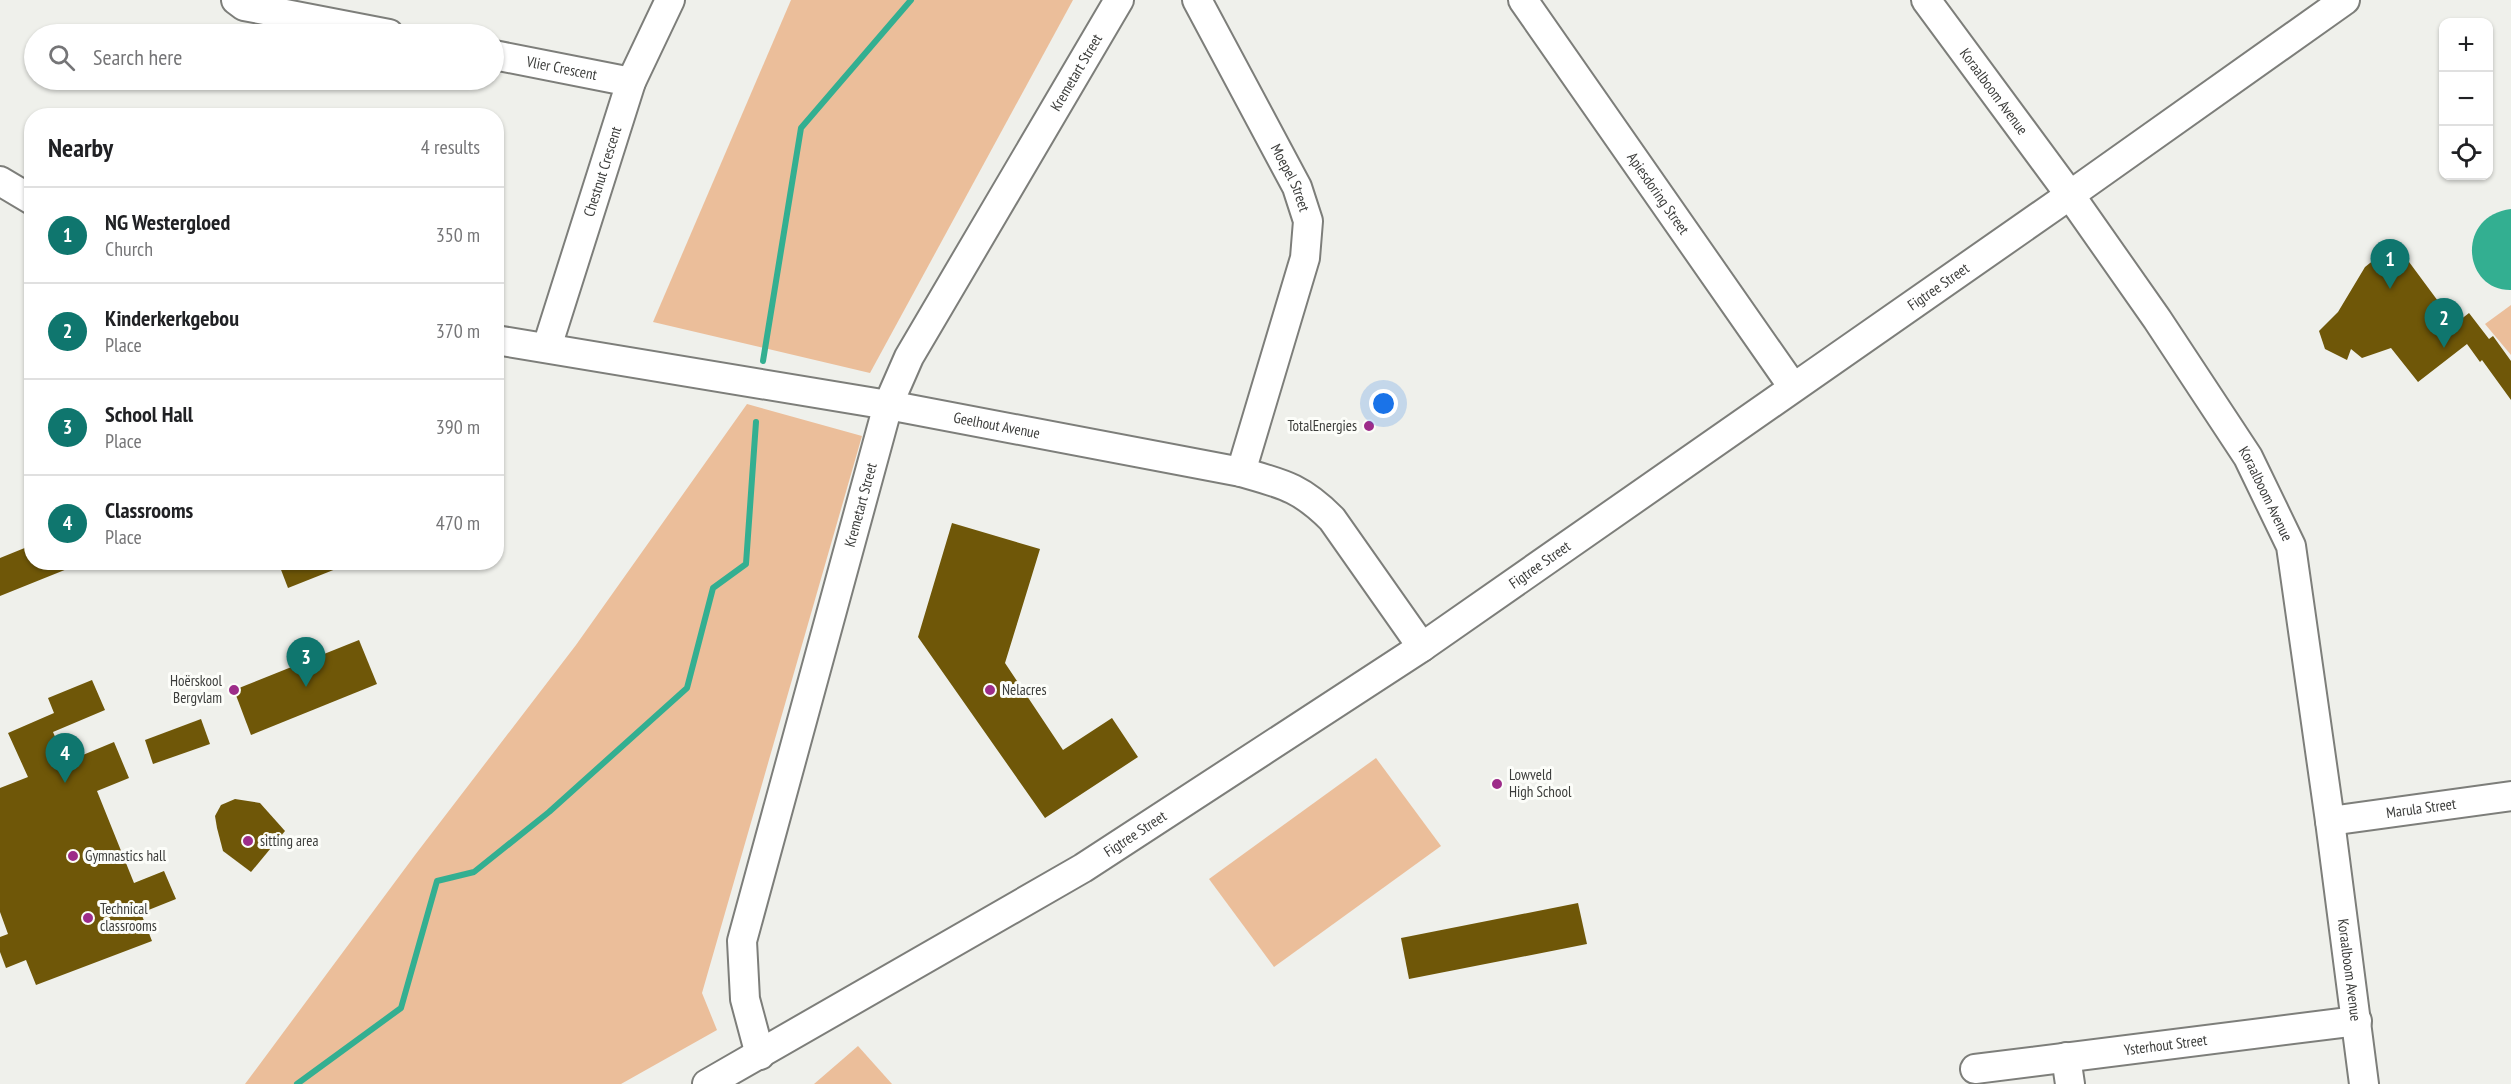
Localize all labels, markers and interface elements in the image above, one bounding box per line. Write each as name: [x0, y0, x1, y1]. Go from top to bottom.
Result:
map controls: [2439, 18, 2493, 180]
button: +: [2439, 18, 2493, 72]
search box: [24, 24, 504, 90]
street label: Kremetart Street: [1046, 30, 1106, 114]
icon: search: [45, 41, 78, 74]
text: Search here: [93, 43, 182, 71]
street label: Koraalboom Avenue: [1956, 44, 2032, 138]
street label: Vlier Crescent: [524, 51, 599, 84]
button: −: [2439, 72, 2493, 126]
street label: Chestnut Crescent: [579, 124, 625, 219]
button: locate: [2439, 126, 2493, 180]
text: Nearby: [48, 131, 113, 164]
text: 4 results: [421, 134, 480, 160]
street label: Moepel Street: [1267, 140, 1314, 214]
street label: Apiesdoring Street: [1623, 148, 1694, 238]
text: NG Westergloed: [105, 208, 230, 236]
text: 1: [63, 222, 72, 248]
text: 350 m: [436, 222, 480, 248]
text: Church: [105, 236, 153, 262]
pin: 1: [2370, 240, 2410, 289]
street label: Figtree Street: [1904, 258, 1973, 314]
pin: 2: [2424, 298, 2464, 348]
text: Kinderkerkgebou: [105, 304, 239, 332]
text: 2: [63, 318, 72, 344]
text: 370 m: [436, 318, 480, 344]
text: Place: [105, 332, 142, 358]
your location: [1369, 389, 1398, 418]
text: School Hall: [105, 400, 193, 428]
street label: Geelhout Avenue: [952, 408, 1042, 443]
text: 3: [63, 414, 72, 440]
text: 390 m: [436, 414, 480, 440]
place label: TotalEnergies: [1287, 416, 1357, 435]
marker: TotalEnergies: [1362, 419, 1376, 433]
text: Place: [105, 428, 142, 454]
street label: Koraalboom Avenue: [2235, 443, 2297, 544]
street label: Kremetart Street: [840, 461, 881, 549]
text: Classrooms: [105, 496, 193, 524]
text: 4: [63, 510, 72, 536]
text: 470 m: [436, 510, 480, 536]
text: Place: [105, 524, 142, 550]
street label: Figtree Street: [1505, 536, 1574, 592]
pin: 3: [286, 638, 326, 687]
place label: Hoërskool Bergvlam: [170, 671, 222, 707]
place label: Nelacres: [1002, 680, 1046, 699]
marker: Hoërskool Bergvlam: [227, 683, 241, 697]
marker: Nelacres: [983, 683, 997, 697]
pin: 4: [46, 734, 84, 783]
place label: Lowveld High School: [1509, 765, 1572, 801]
marker: Lowveld High School: [1490, 777, 1504, 791]
street label: Marula Street: [2385, 794, 2457, 822]
street label: Figtree Street: [1100, 806, 1170, 861]
place label: sitting area: [260, 831, 318, 850]
marker: sitting area: [241, 834, 255, 848]
place label: Gymnastics hall: [85, 846, 167, 865]
marker: Gymnastics hall: [66, 849, 80, 863]
place label: Technical classrooms: [100, 899, 157, 935]
marker: Technical classrooms: [81, 911, 95, 925]
street label: Koraalboom Avenue: [2334, 918, 2366, 1022]
street label: Ysterhout Street: [2123, 1030, 2208, 1059]

